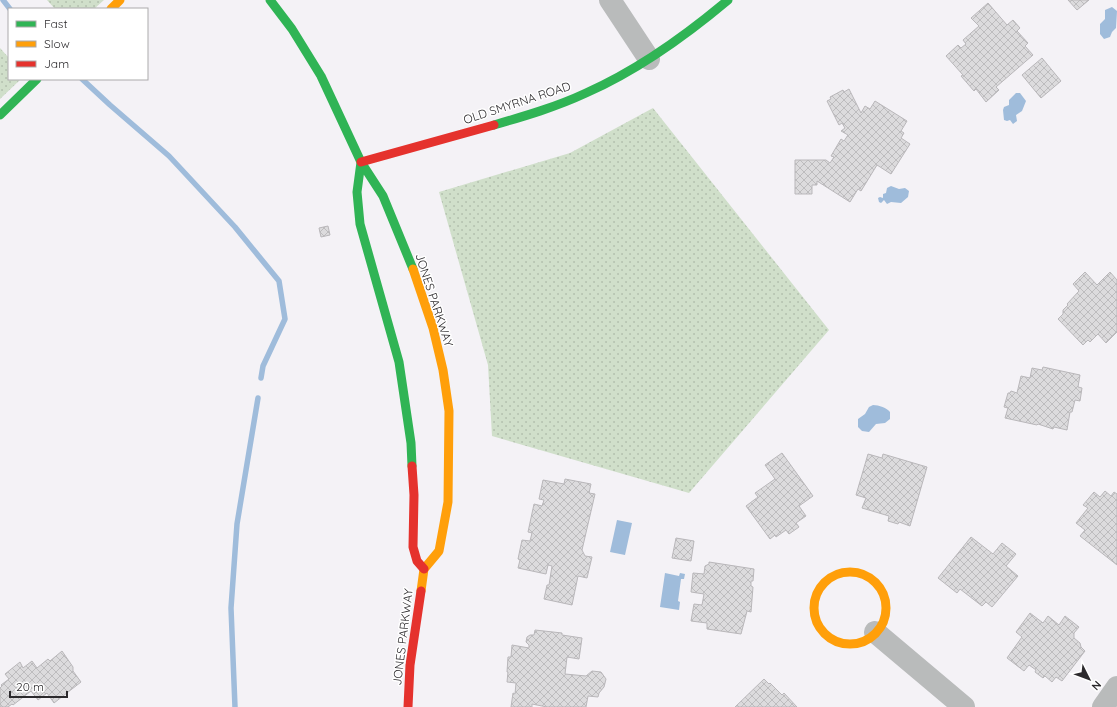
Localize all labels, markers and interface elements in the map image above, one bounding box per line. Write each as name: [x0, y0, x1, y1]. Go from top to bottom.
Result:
legend: [8, 8, 148, 80]
text: Fast: [44, 16, 68, 31]
text: Slow: [44, 36, 70, 51]
text: Jam: [44, 56, 69, 71]
street label: OLD SMYRNA ROAD: [461, 78, 573, 127]
street label: JONES PARKWAY: [412, 251, 457, 349]
street label: JONES PARKWAY: [389, 587, 416, 686]
north arrow: [1069, 659, 1109, 699]
scale bar: [10, 673, 67, 699]
text: N: [1089, 678, 1104, 693]
text: 20 m: [16, 679, 44, 694]

